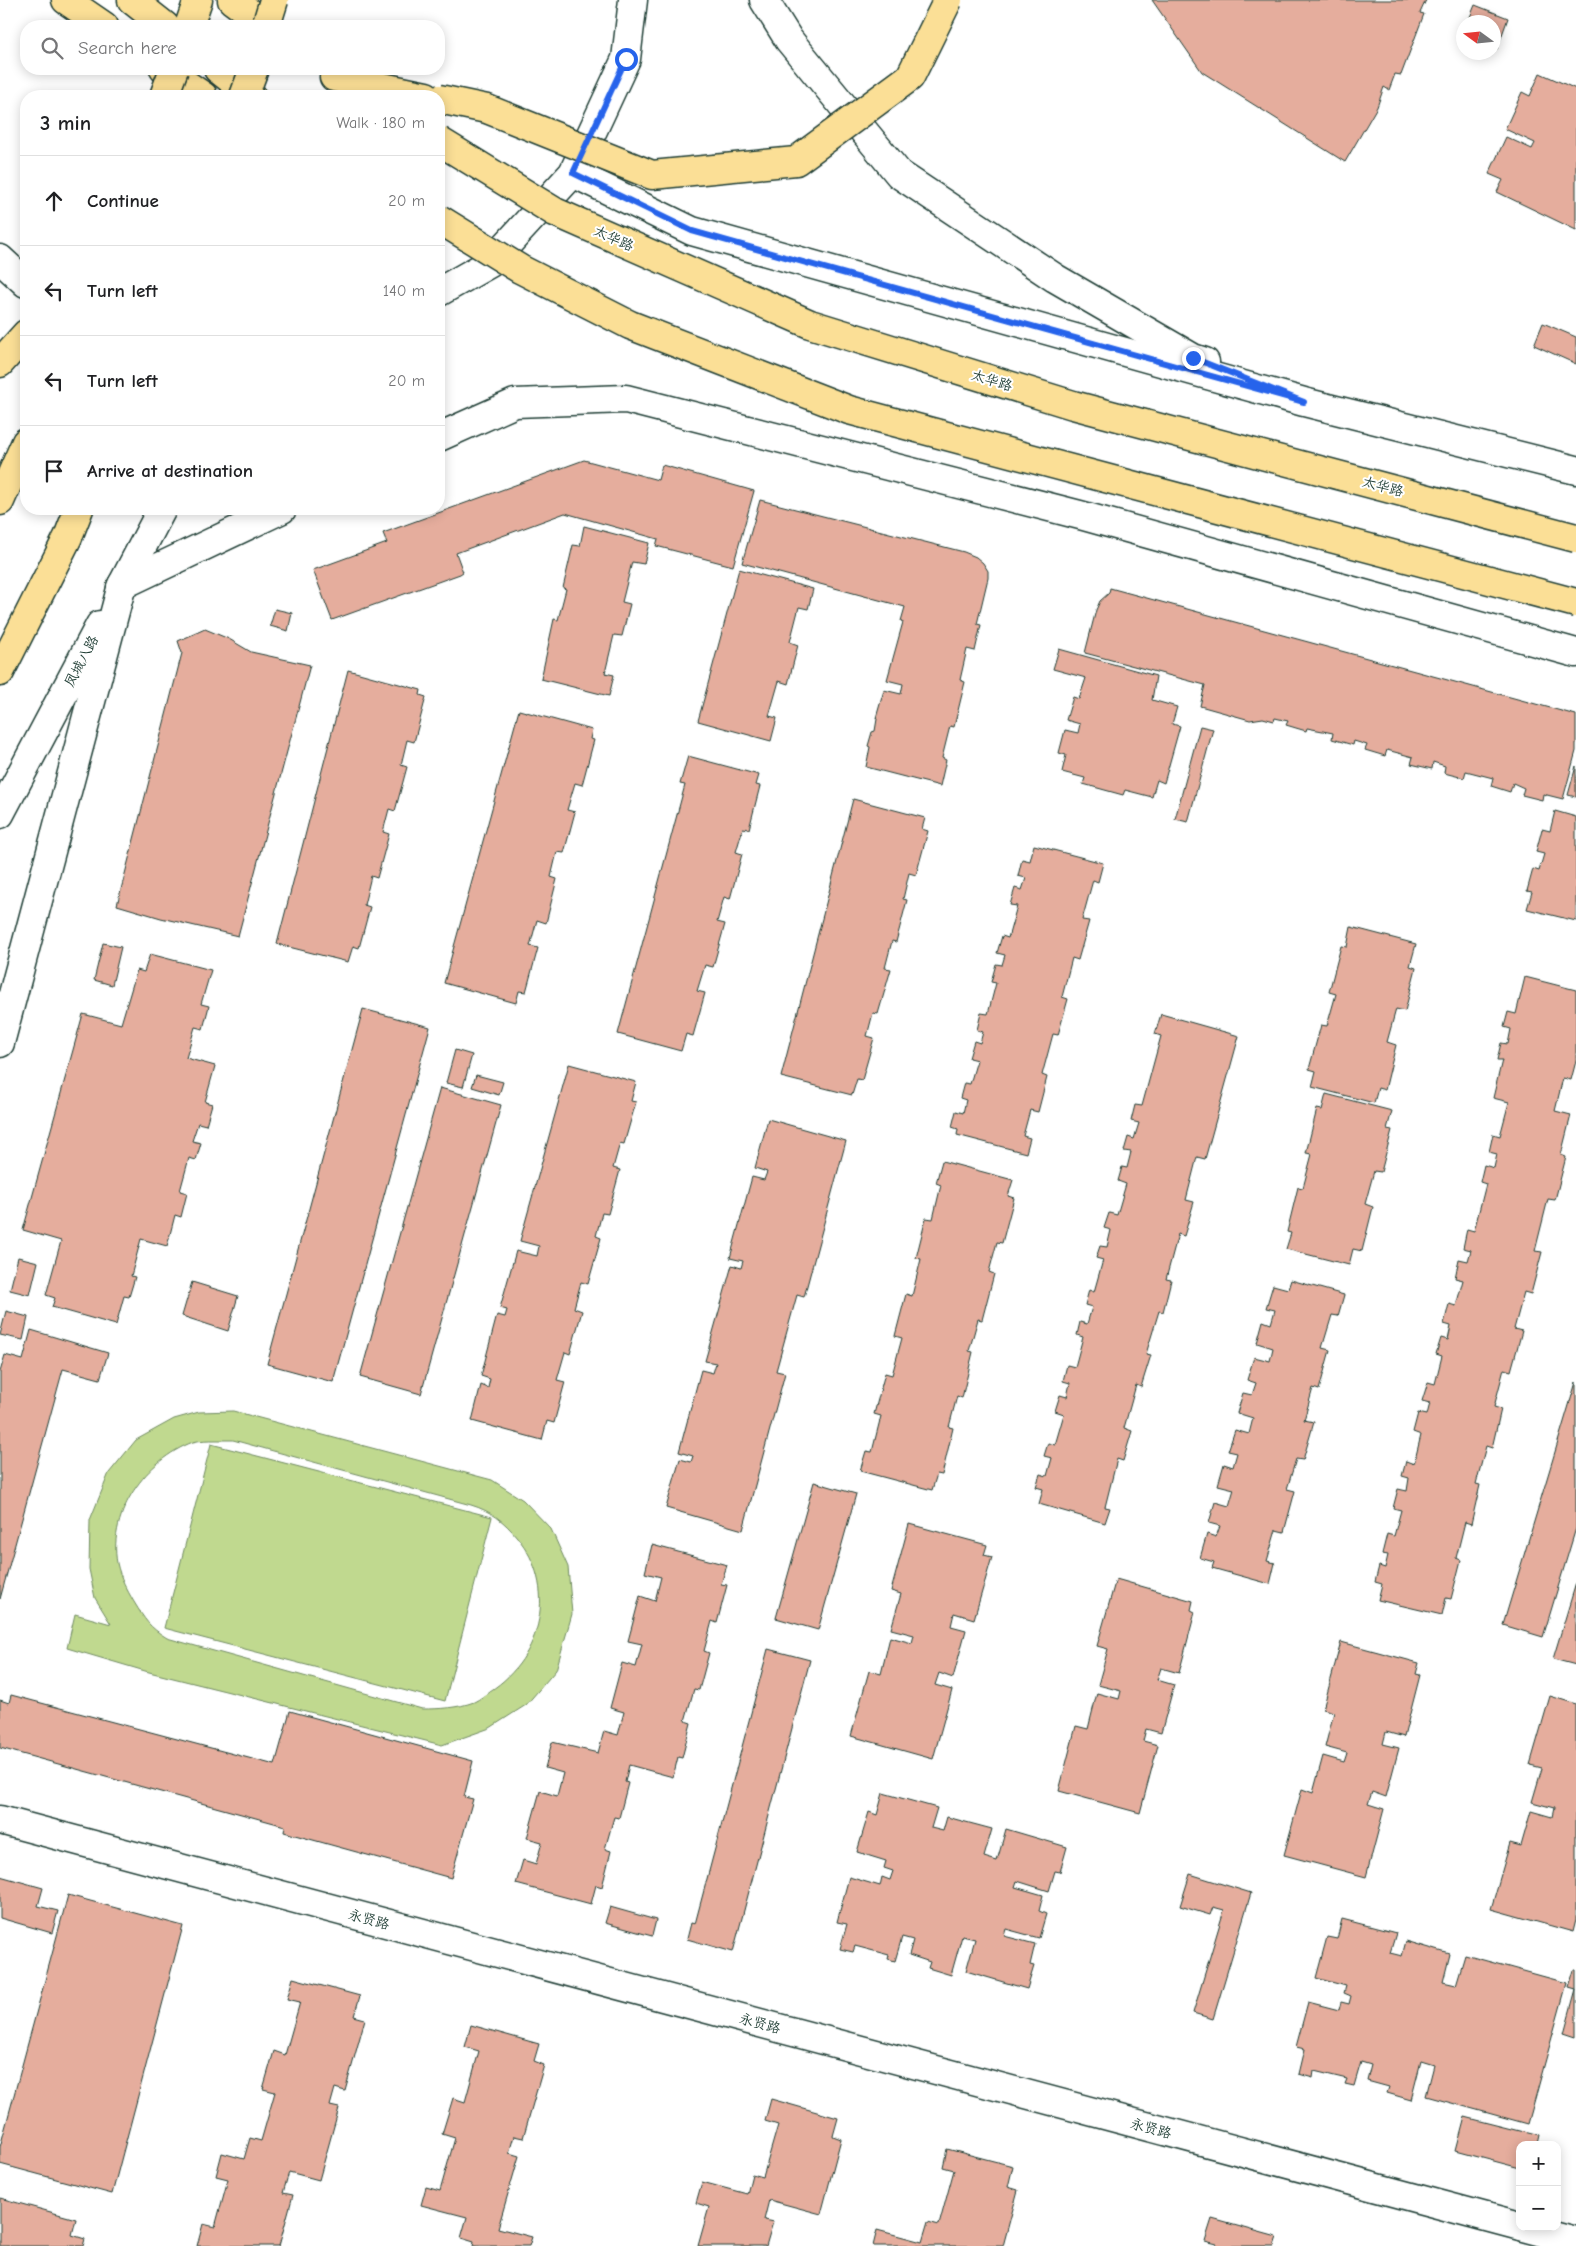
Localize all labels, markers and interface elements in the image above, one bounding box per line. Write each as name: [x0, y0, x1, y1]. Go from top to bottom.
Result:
north arrow: [1456, 15, 1501, 60]
search box: [20, 20, 445, 75]
icon: search: [38, 34, 66, 62]
text: Search here: [78, 37, 177, 59]
route start: [615, 48, 638, 71]
text: 3 min: [40, 111, 91, 135]
text: Walk · 180 m: [336, 114, 425, 132]
icon: ahead: [40, 187, 68, 215]
text: Continue: [87, 190, 159, 212]
text: 20 m: [388, 192, 425, 210]
street label: 太华路: [591, 222, 636, 255]
icon: left: [40, 277, 68, 305]
text: Turn left: [87, 280, 158, 302]
text: 140 m: [383, 282, 425, 300]
route end: [1182, 347, 1205, 370]
street label: 太华路: [969, 366, 1014, 395]
icon: left: [40, 367, 68, 395]
text: Turn left: [87, 370, 158, 392]
text: 20 m: [388, 372, 425, 390]
icon: arrive: [40, 457, 68, 485]
text: Arrive at destination: [87, 460, 253, 482]
street label: 太华路: [1360, 473, 1405, 500]
street label: 凤城八路: [61, 633, 102, 690]
street label: 永贤路: [346, 1906, 391, 1933]
street label: 永贤路: [737, 2010, 782, 2037]
street label: 永贤路: [1128, 2115, 1173, 2142]
map controls: [1516, 2141, 1561, 2231]
button: +: [1516, 2141, 1561, 2186]
button: −: [1516, 2186, 1561, 2231]

